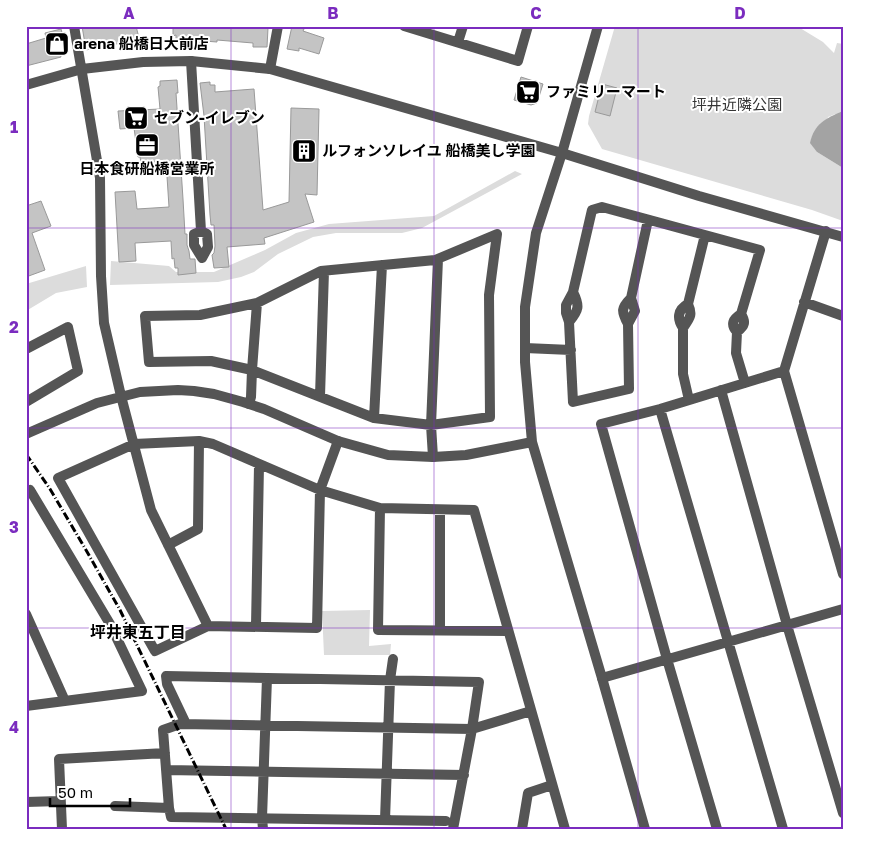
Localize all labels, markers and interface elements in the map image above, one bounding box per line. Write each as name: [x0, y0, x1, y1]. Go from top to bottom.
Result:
text: A: [123, 3, 135, 23]
text: B: [327, 3, 339, 23]
text: C: [530, 3, 542, 23]
text: D: [734, 3, 746, 23]
shop icon: arena 船橋日大前店: [44, 31, 70, 57]
place label: arena 船橋日大前店: [74, 34, 209, 52]
supermarket icon: ファミリーマート: [515, 79, 541, 105]
place label: ファミリーマート: [546, 82, 666, 100]
park label: 坪井近隣公園: [692, 95, 782, 113]
supermarket icon: セブン-イレブン: [123, 105, 149, 131]
place label: セブン-イレブン: [154, 108, 265, 126]
text: 1: [10, 117, 18, 137]
office icon: 日本食研船橋営業所: [134, 132, 160, 158]
building icon: ルフォンソレイユ 船橋美し学園: [291, 138, 317, 164]
place label: ルフォンソレイユ 船橋美し学園: [322, 141, 535, 159]
place label: 日本食研船橋営業所: [79, 159, 215, 177]
text: 2: [9, 317, 19, 337]
text: 3: [9, 517, 19, 537]
district label: 坪井東五丁目: [90, 622, 186, 642]
text: 4: [9, 717, 19, 737]
scale bar: [50, 775, 130, 807]
text: 50 m: [58, 783, 93, 801]

